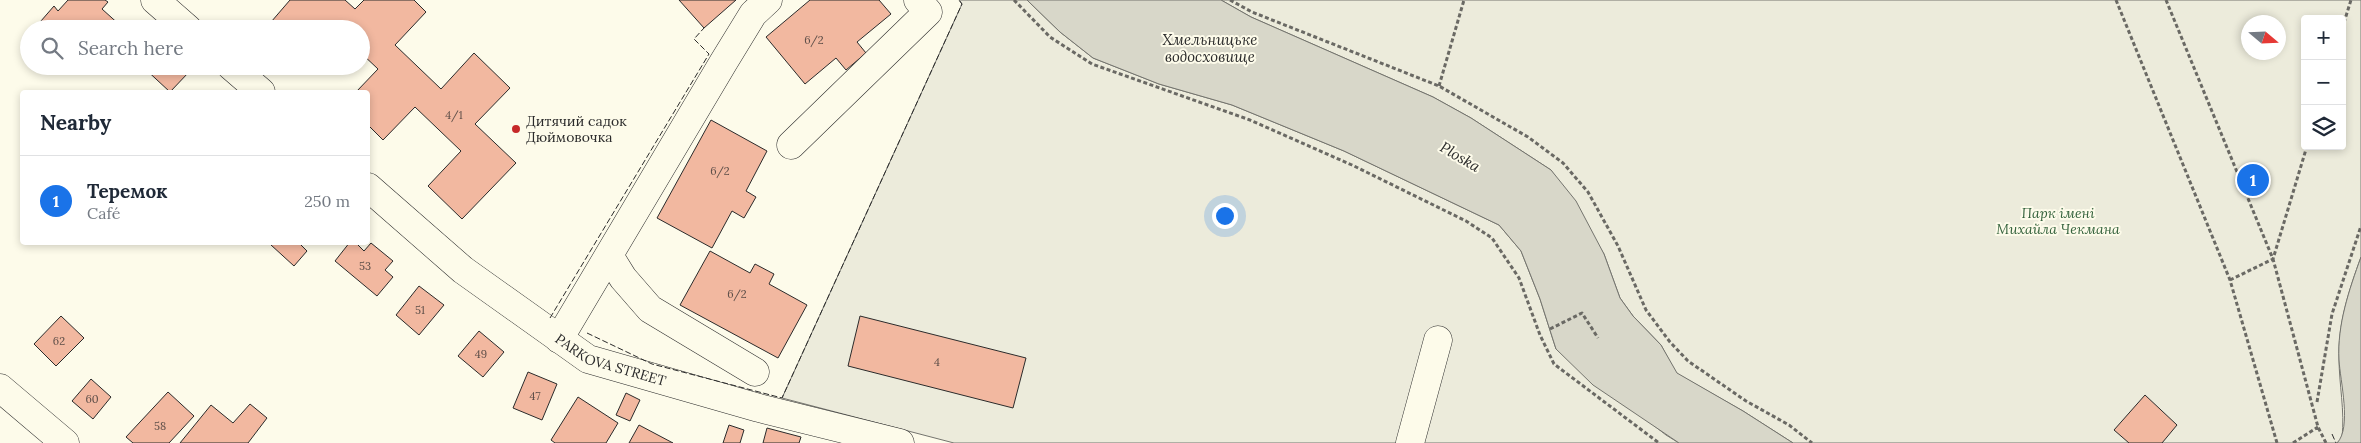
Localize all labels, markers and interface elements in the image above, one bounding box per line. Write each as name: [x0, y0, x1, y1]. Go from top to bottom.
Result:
north arrow: [2241, 15, 2286, 60]
map controls: [2301, 15, 2346, 150]
button: +: [2301, 15, 2346, 60]
search box: [20, 20, 370, 75]
water label: Хмельницьке водосховище: [1163, 30, 1257, 66]
house number: 6/2: [804, 33, 824, 48]
icon: search: [38, 34, 66, 62]
text: Search here: [78, 36, 184, 60]
button: −: [2301, 60, 2346, 105]
button: layers: [2301, 105, 2346, 150]
house number: 4/1: [445, 108, 463, 123]
text: Nearby: [40, 109, 111, 136]
place label: Дитячий садок Дюймовочка: [526, 112, 627, 146]
marker: Дитячий садок Дюймовочка: [510, 123, 522, 135]
water label: Ploska: [1437, 137, 1484, 176]
pin: 1: [2237, 161, 2269, 199]
house number: 6/2: [710, 164, 730, 179]
text: Теремок: [87, 179, 167, 203]
text: 1: [53, 191, 59, 211]
text: 250 m: [304, 191, 350, 211]
text: Café: [87, 203, 120, 223]
your location: [1212, 203, 1238, 229]
park label: Парк імені Михайла Чекмана: [1996, 204, 2120, 238]
house number: 53: [359, 259, 371, 273]
house number: 6/2: [727, 287, 747, 302]
house number: 51: [415, 303, 425, 317]
street label: PARKOVA STREET: [552, 330, 668, 390]
house number: 62: [53, 334, 65, 348]
house number: 49: [475, 347, 487, 361]
house number: 4: [934, 355, 940, 369]
house number: 47: [529, 389, 541, 403]
house number: 60: [85, 392, 99, 406]
house number: 58: [154, 419, 166, 433]

